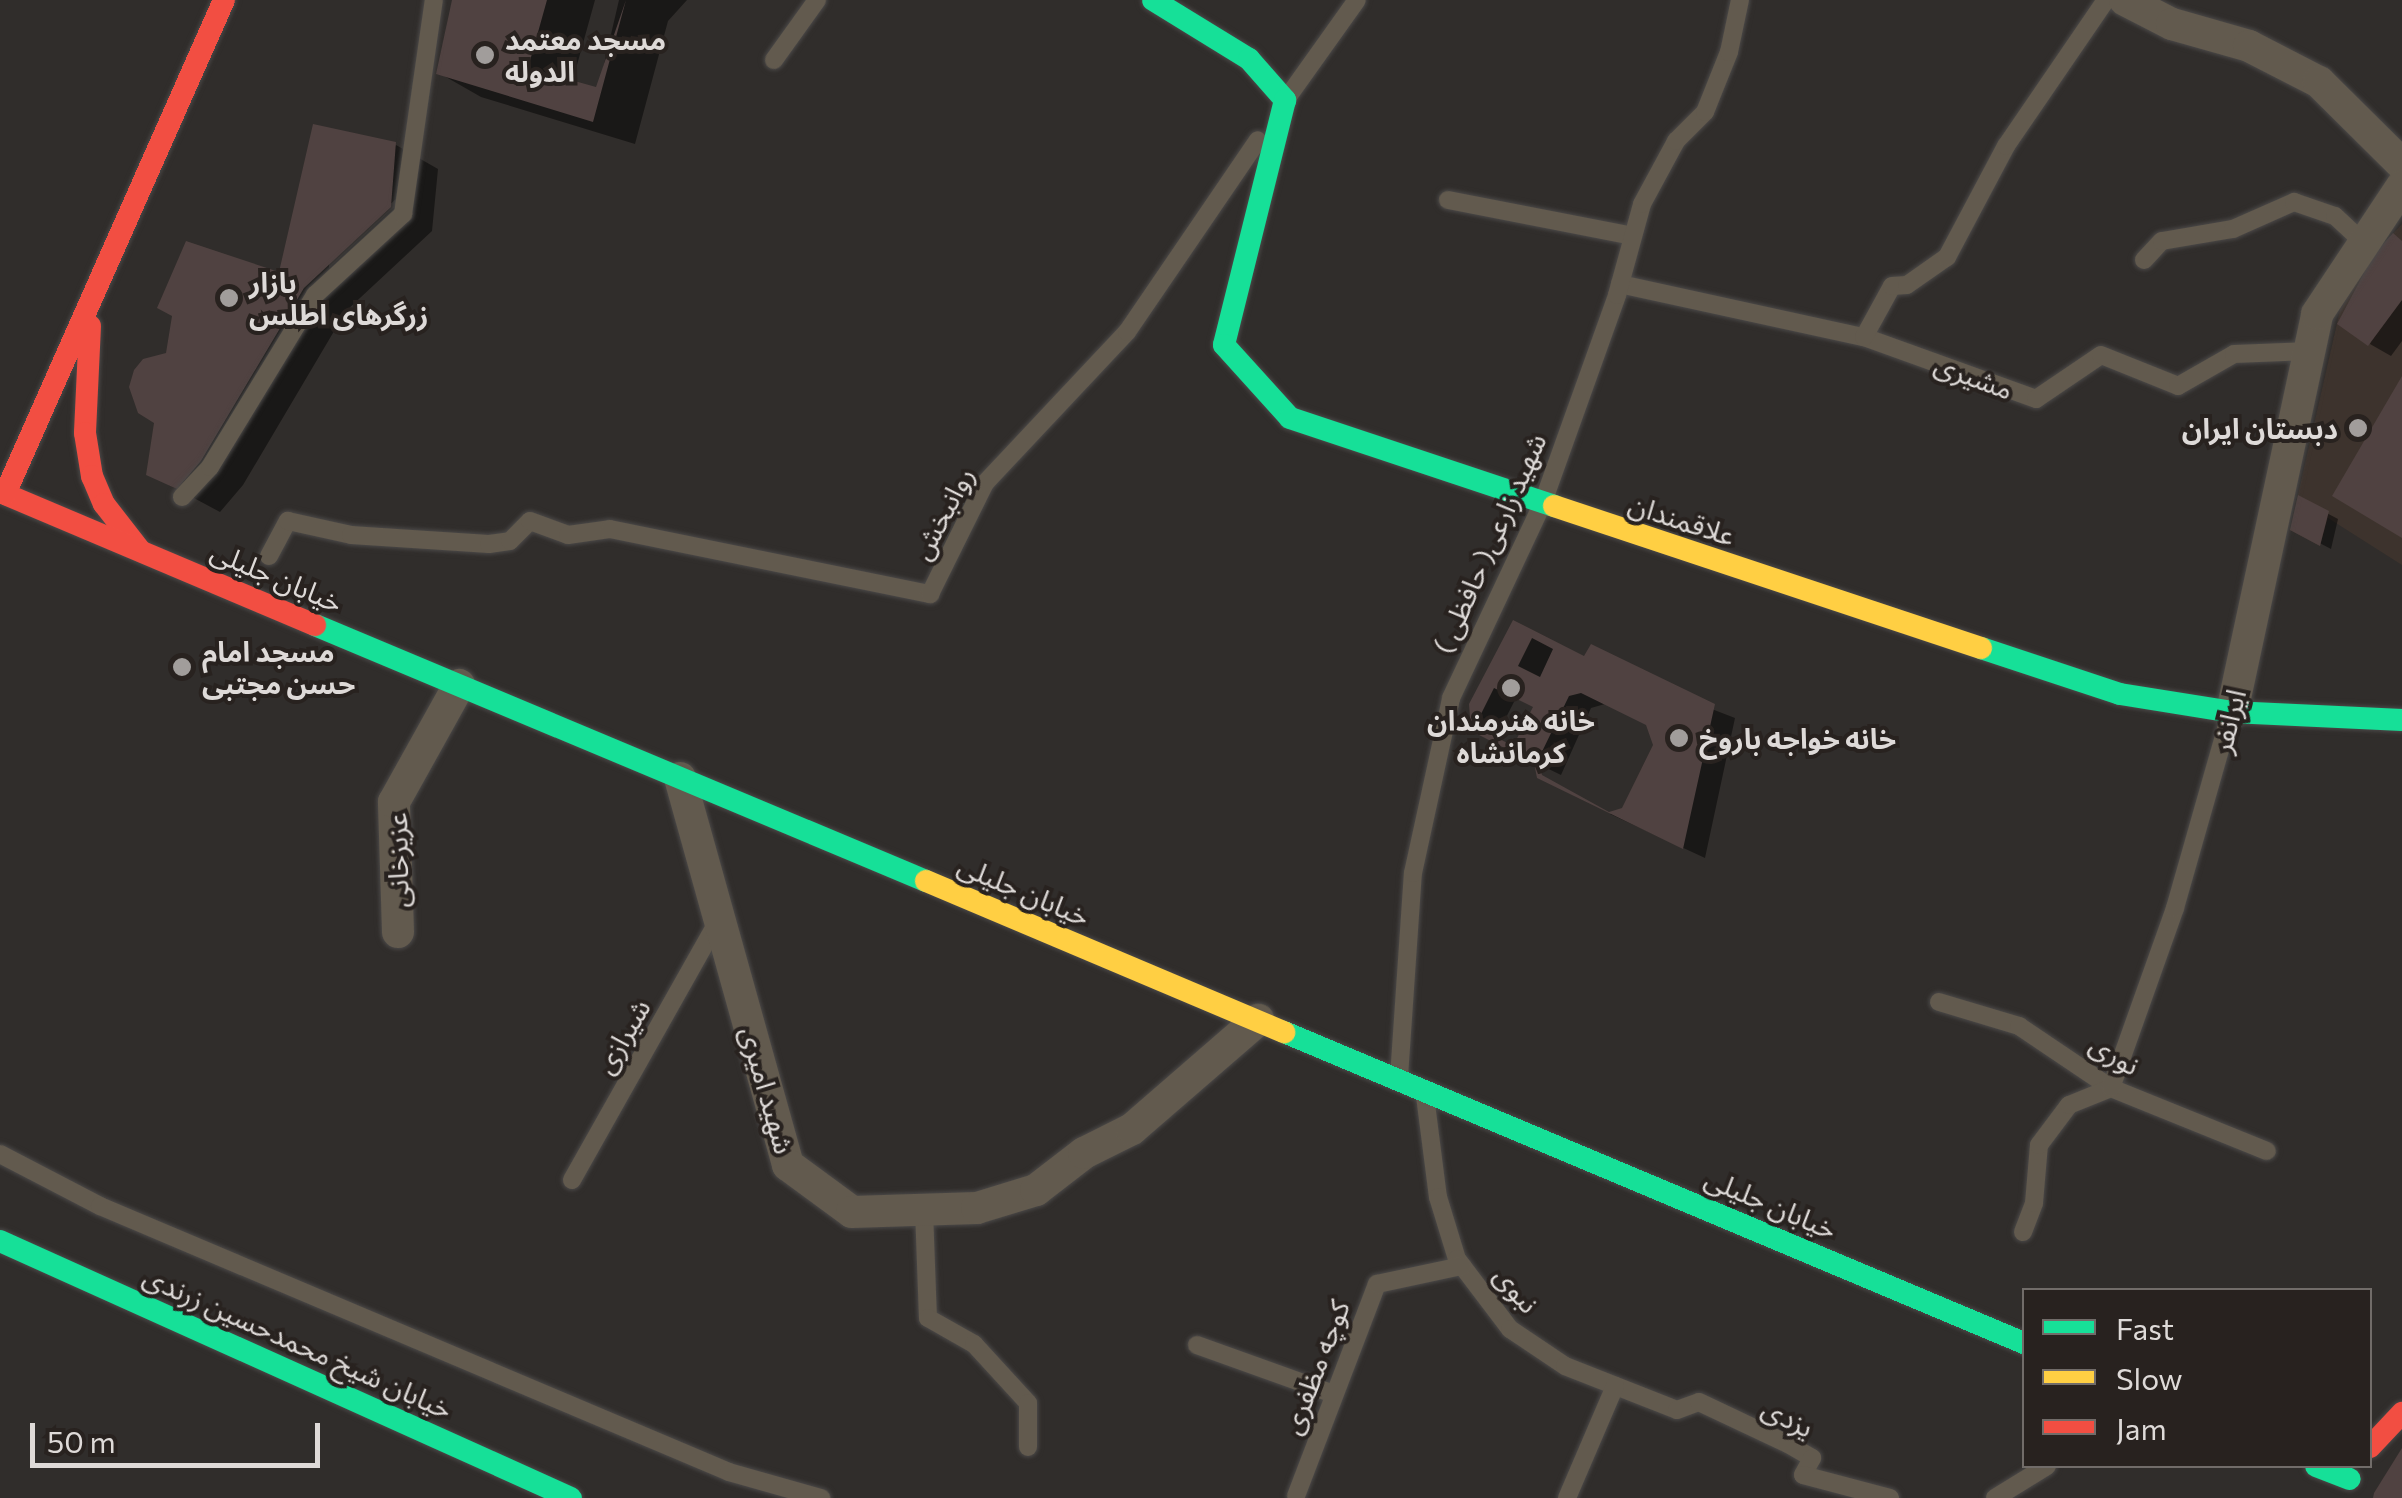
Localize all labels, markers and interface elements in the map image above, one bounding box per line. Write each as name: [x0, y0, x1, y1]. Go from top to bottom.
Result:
place label: مسجد معتمد الدوله: [505, 22, 666, 88]
marker: مسجد معتمد الدوله: [474, 44, 496, 66]
place label: بازار زرگرهای اطلس: [249, 265, 428, 331]
marker: بازار زرگرهای اطلس: [218, 287, 240, 309]
street label: مشیری: [1930, 346, 2018, 406]
place label: دبستان ایران: [2182, 411, 2338, 445]
marker: دبستان ایران: [2347, 417, 2369, 439]
street label: شهید زارعی( حافظی ): [1425, 428, 1553, 658]
street label: روانبخش: [904, 461, 980, 565]
street label: علاقمندان: [1625, 486, 1739, 552]
street label: خیابان جلیلی: [206, 533, 348, 619]
place label: مسجد امام حسن مجتبی: [202, 634, 355, 700]
marker: مسجد امام حسن مجتبی: [171, 656, 193, 678]
marker: خانه هنرمندان کرمانشاه: [1500, 677, 1522, 699]
street label: ایرانفر: [2204, 686, 2252, 756]
place label: خانه هنرمندان کرمانشاه: [1427, 703, 1595, 769]
place label: خانه خواجه باروخ: [1699, 721, 1896, 755]
marker: خانه خواجه باروخ: [1668, 727, 1690, 749]
street label: عزیزخانی: [379, 812, 415, 908]
street label: خیابان جلیلی: [953, 847, 1095, 933]
street label: شیرازی: [587, 993, 657, 1079]
street label: شهید امیری: [734, 1022, 802, 1158]
street label: نوری: [2084, 1026, 2146, 1082]
street label: خیابان جلیلی: [1700, 1160, 1842, 1246]
street label: نبوی: [1487, 1258, 1547, 1320]
street label: خیابان شیخ محمدحسین زرندی: [138, 1259, 458, 1425]
legend: [2022, 1288, 2372, 1468]
street label: کوچه مظفری: [1274, 1295, 1356, 1439]
text: Fast: [2116, 1309, 2174, 1346]
text: Slow: [2116, 1359, 2183, 1396]
street label: یزدی: [1757, 1390, 1819, 1444]
scale bar: [35, 1403, 325, 1465]
text: Jam: [2116, 1409, 2167, 1446]
text: 50 m: [47, 1422, 116, 1459]

